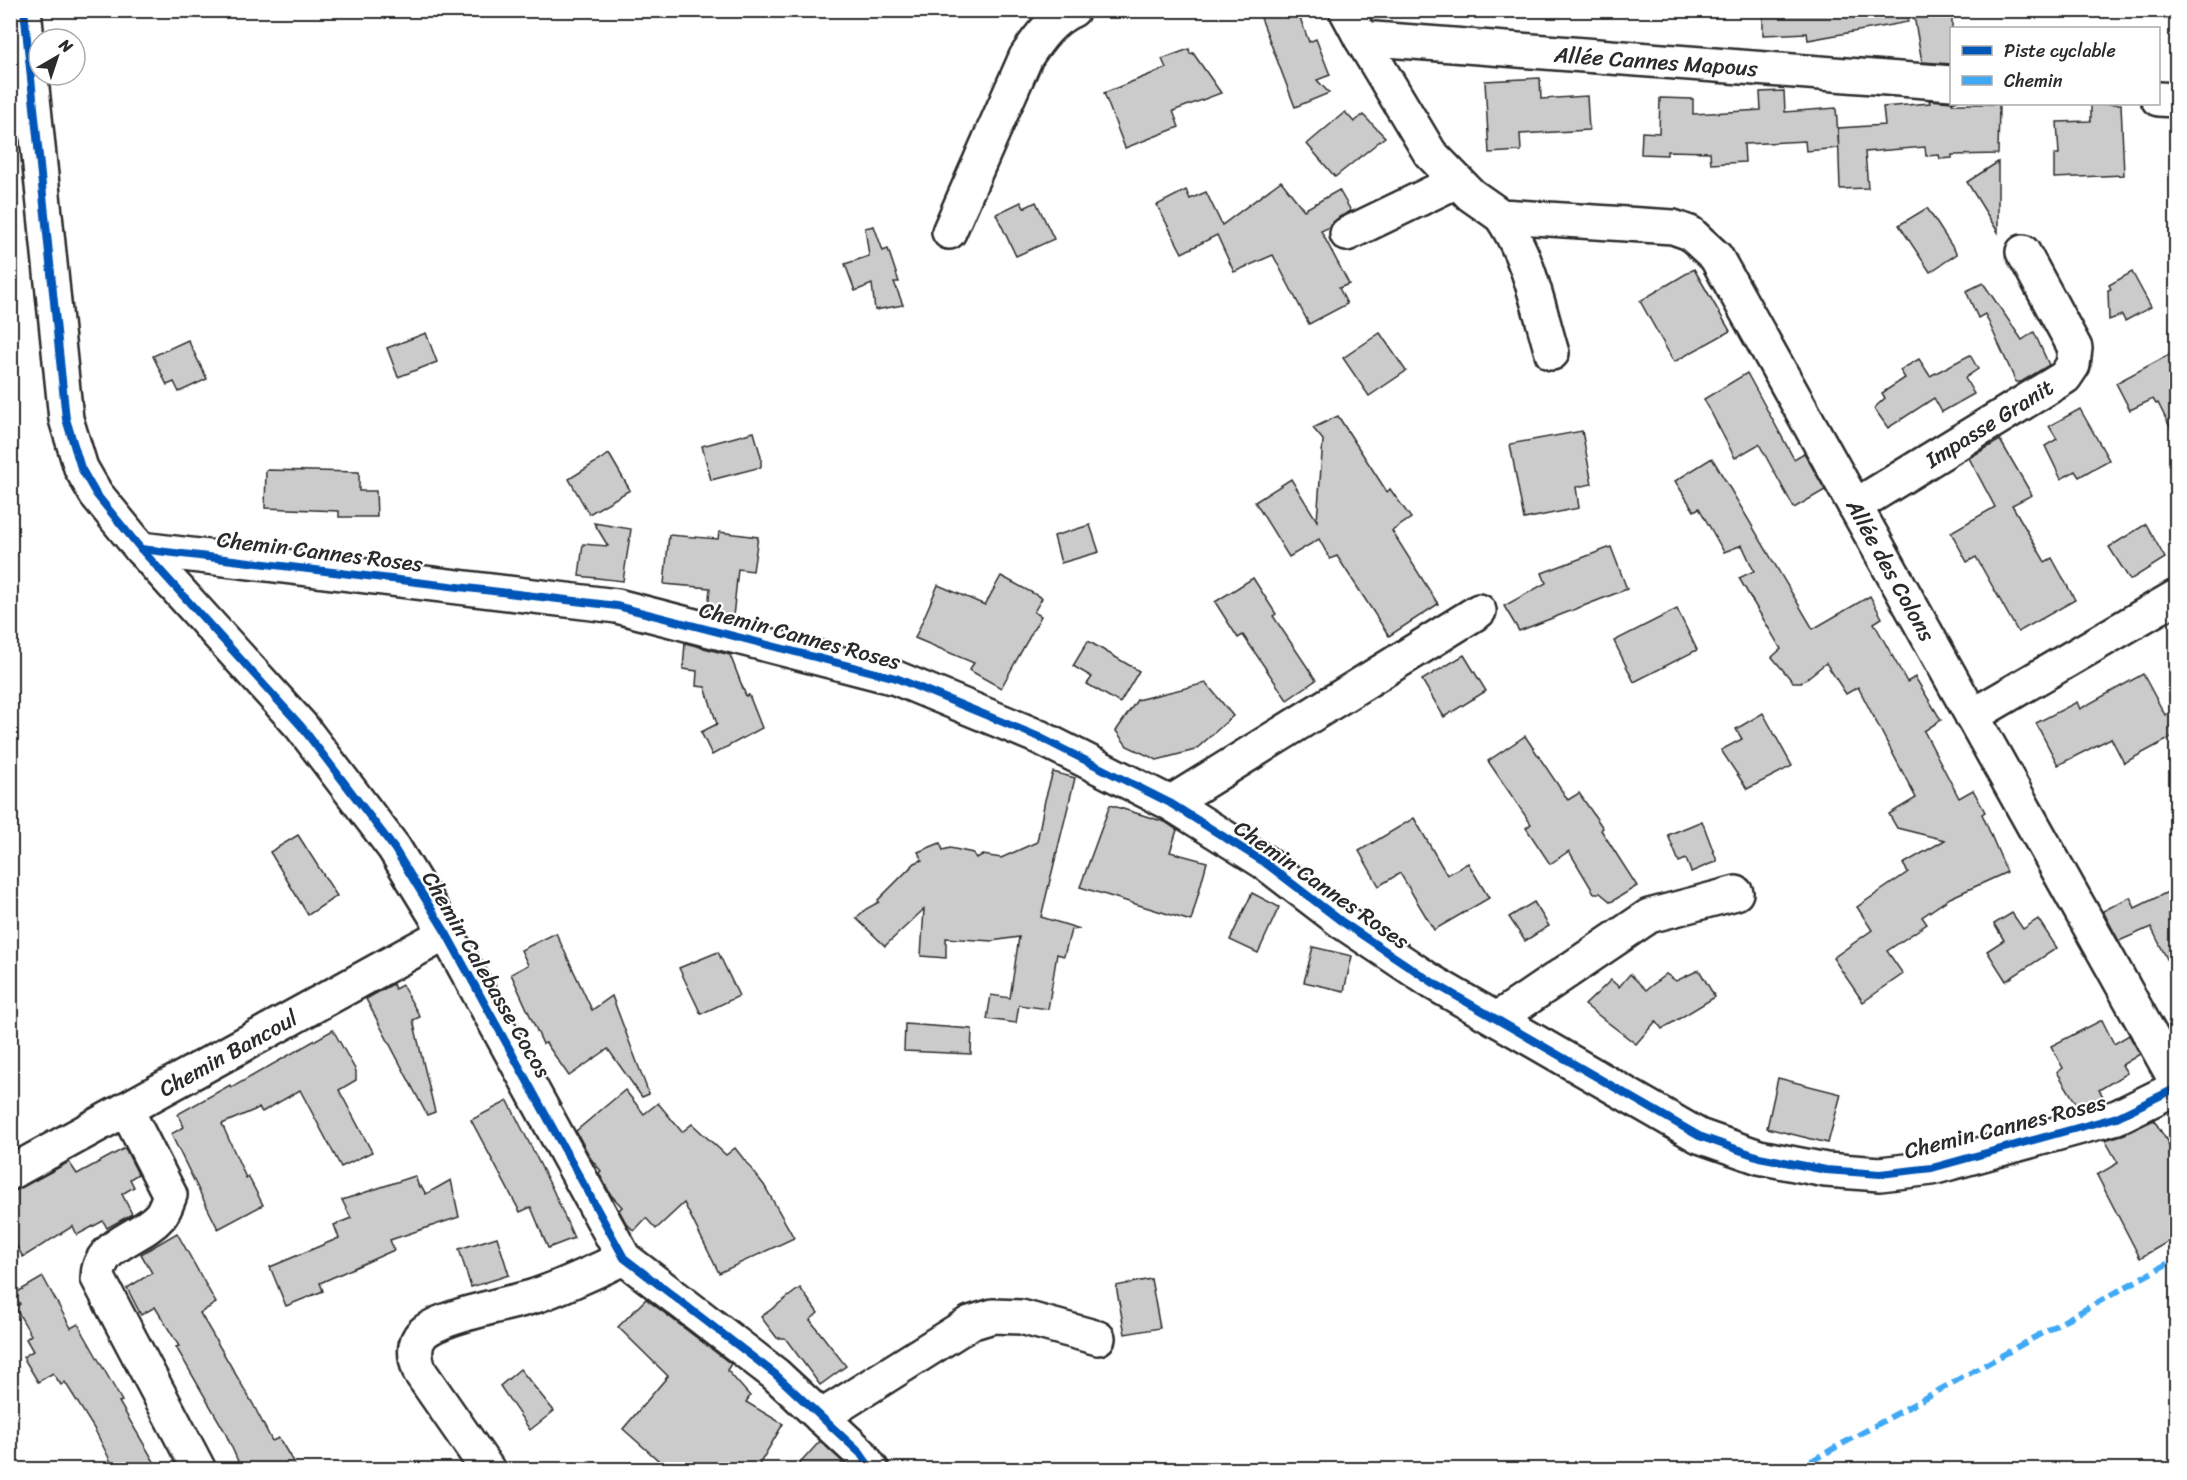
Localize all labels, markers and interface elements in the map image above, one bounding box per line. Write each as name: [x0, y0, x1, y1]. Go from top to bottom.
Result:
north arrow: [27, 27, 87, 87]
legend: [1950, 27, 2160, 105]
text: N: [52, 30, 80, 61]
street label: Allée Cannes Mapous: [1552, 35, 1760, 88]
text: Piste cyclable: [2004, 35, 2116, 67]
text: Chemin: [2004, 65, 2063, 97]
street label: Impasse Granit: [1916, 368, 2062, 479]
street label: Allée des Colons: [1835, 491, 1946, 650]
street label: Chemin Cannes Roses: [215, 520, 426, 584]
street label: Chemin Cannes Roses: [695, 590, 906, 681]
street label: Chemin Cannes Roses: [1226, 809, 1418, 960]
street label: Chemin Calebasse Cocos: [411, 863, 562, 1085]
street label: Chemin Bancoul: [151, 999, 306, 1108]
street label: Chemin Cannes Roses: [1900, 1082, 2111, 1170]

